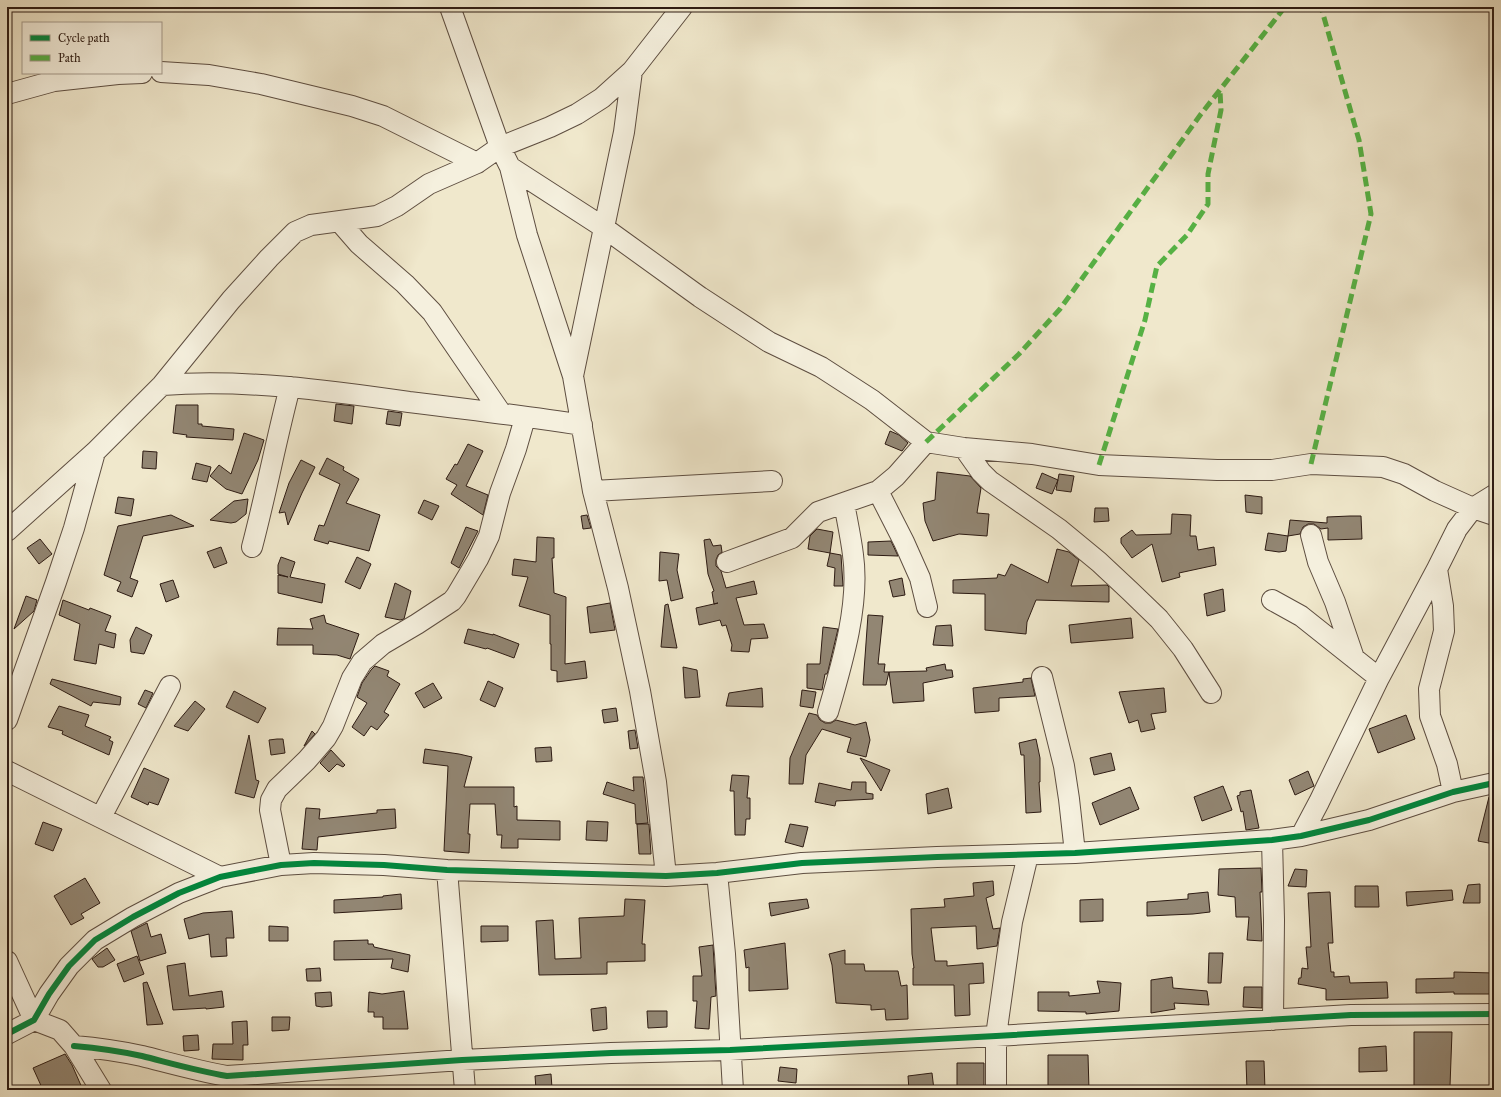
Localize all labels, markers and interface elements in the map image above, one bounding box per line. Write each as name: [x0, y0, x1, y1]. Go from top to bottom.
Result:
legend: [22, 22, 162, 74]
text: Cycle path: [58, 31, 110, 45]
text: Path: [58, 51, 81, 65]

